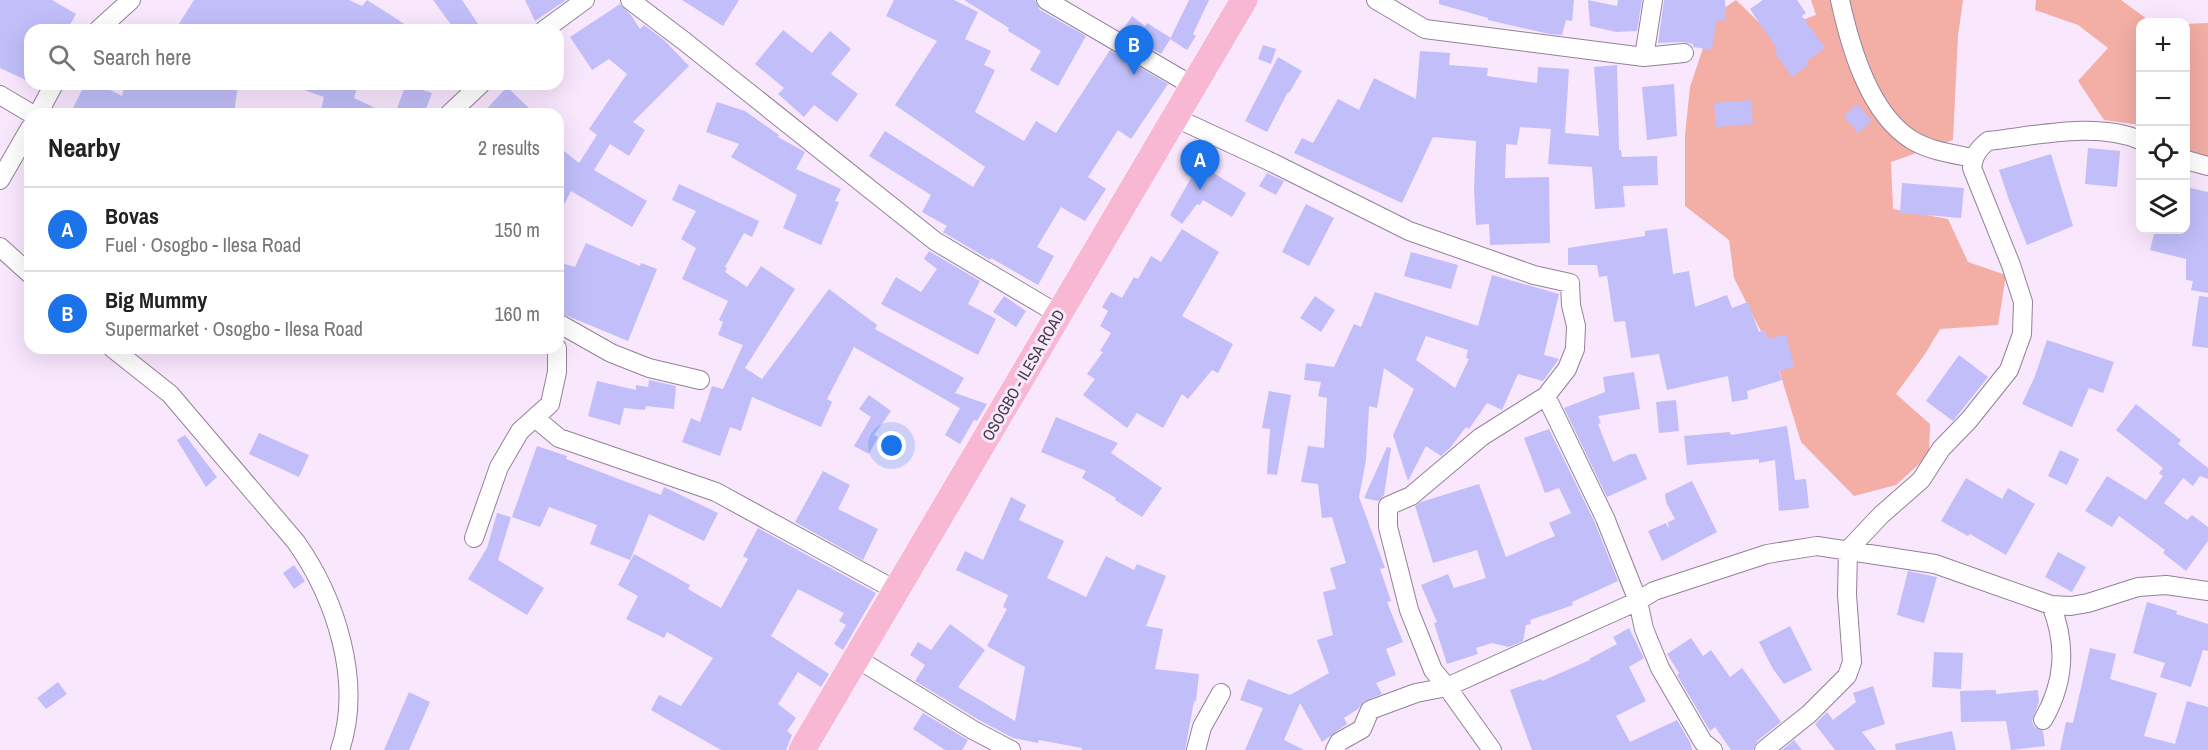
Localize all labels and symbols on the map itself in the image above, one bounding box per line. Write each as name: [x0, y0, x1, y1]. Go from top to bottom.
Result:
pin: B: [1114, 26, 1154, 75]
pin: A: [1180, 140, 1220, 190]
street label: OSOGBO - ILESA ROAD: [976, 305, 1070, 445]
your location: [877, 431, 906, 460]

